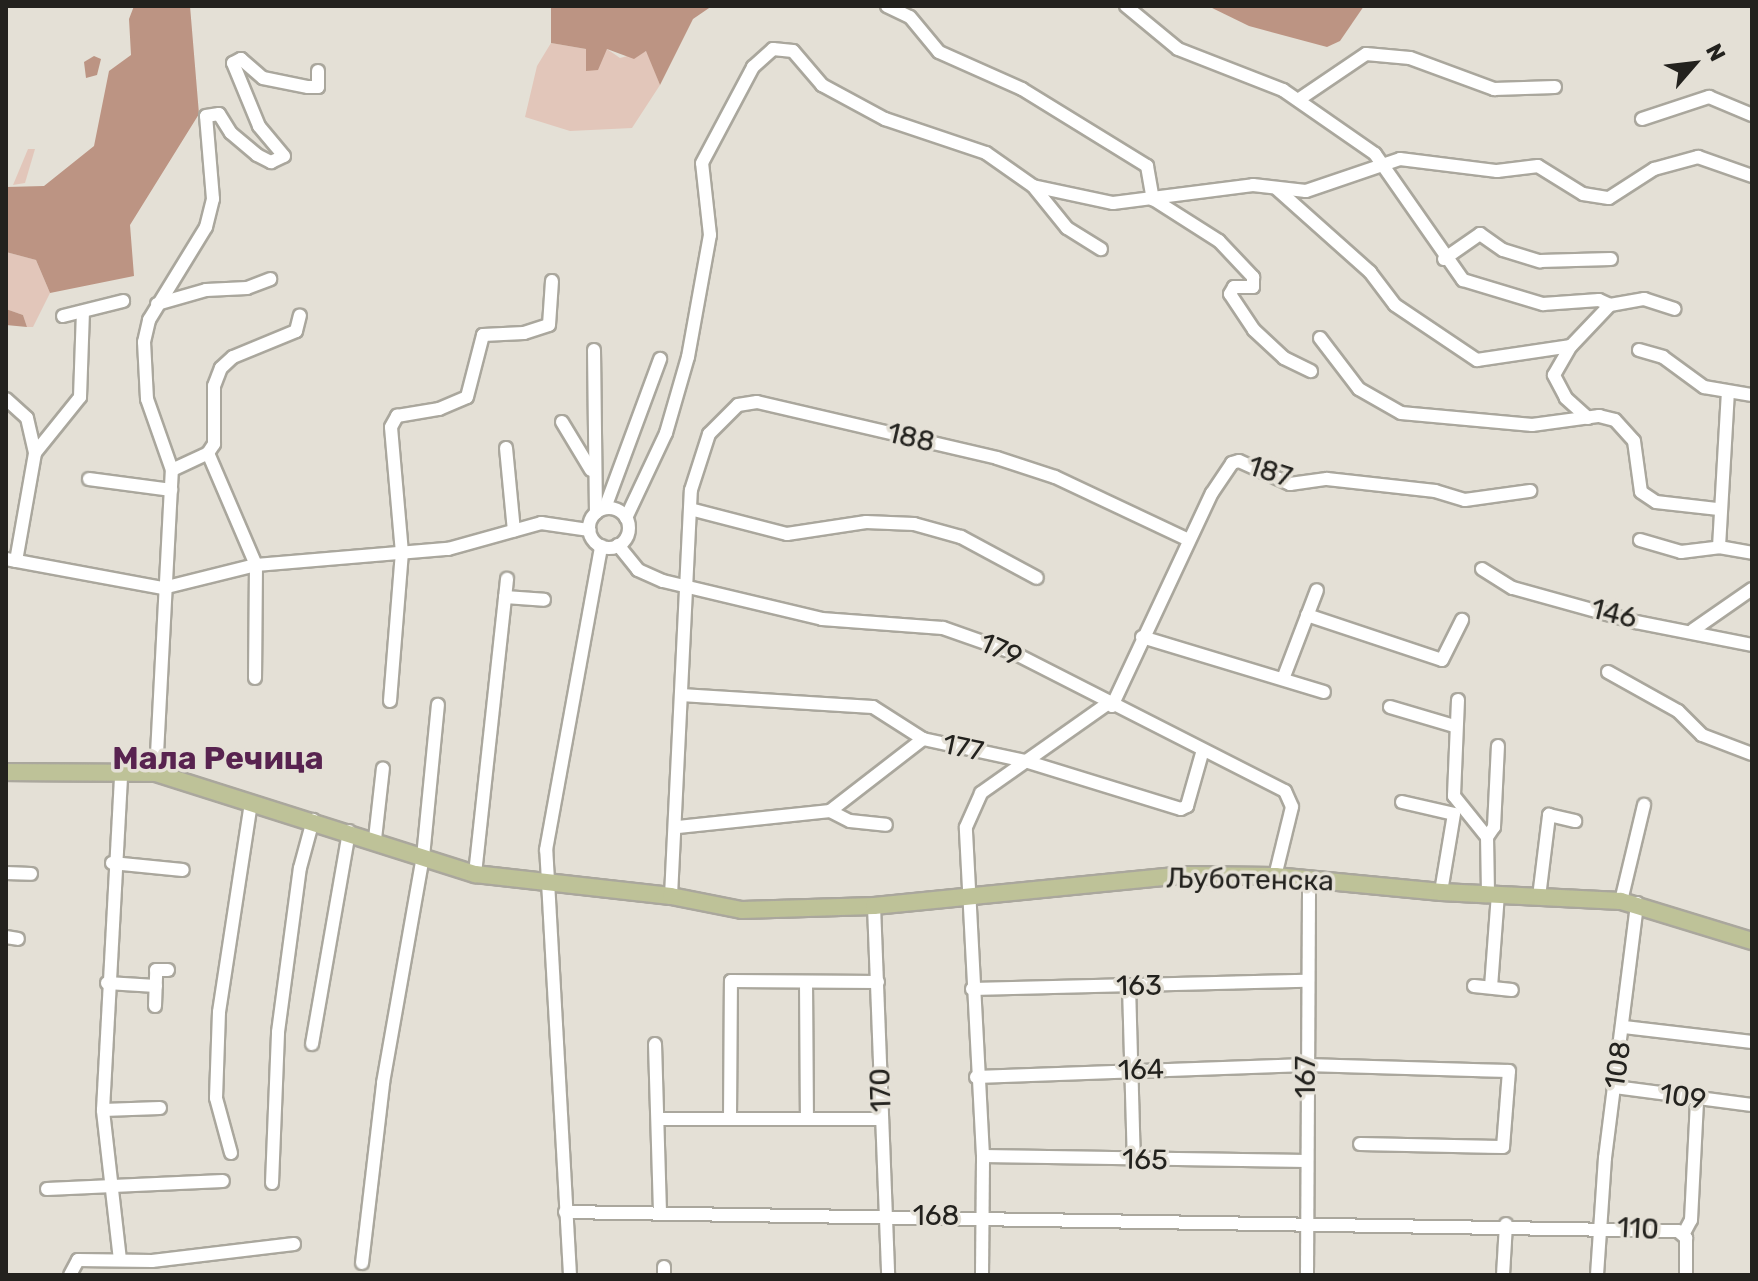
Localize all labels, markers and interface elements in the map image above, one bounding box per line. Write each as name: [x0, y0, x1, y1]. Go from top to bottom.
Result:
north arrow: [1654, 24, 1734, 104]
text: N: [1700, 39, 1731, 66]
street label: 188: [884, 416, 938, 460]
street label: 187: [1244, 449, 1296, 495]
street label: 146: [1587, 592, 1641, 636]
street label: 179: [975, 626, 1027, 674]
street label: 177: [940, 727, 986, 769]
district label: Мала Речица: [112, 739, 324, 777]
street label: Љуботенска: [1166, 862, 1334, 898]
street label: 163: [1116, 969, 1162, 1003]
street label: 108: [1598, 1039, 1638, 1091]
street label: 164: [1117, 1052, 1165, 1088]
street label: 167: [1289, 1056, 1323, 1098]
street label: 170: [863, 1067, 899, 1113]
street label: 109: [1658, 1077, 1708, 1117]
street label: 165: [1122, 1143, 1168, 1177]
street label: 168: [913, 1199, 959, 1233]
street label: 110: [1616, 1211, 1660, 1247]

